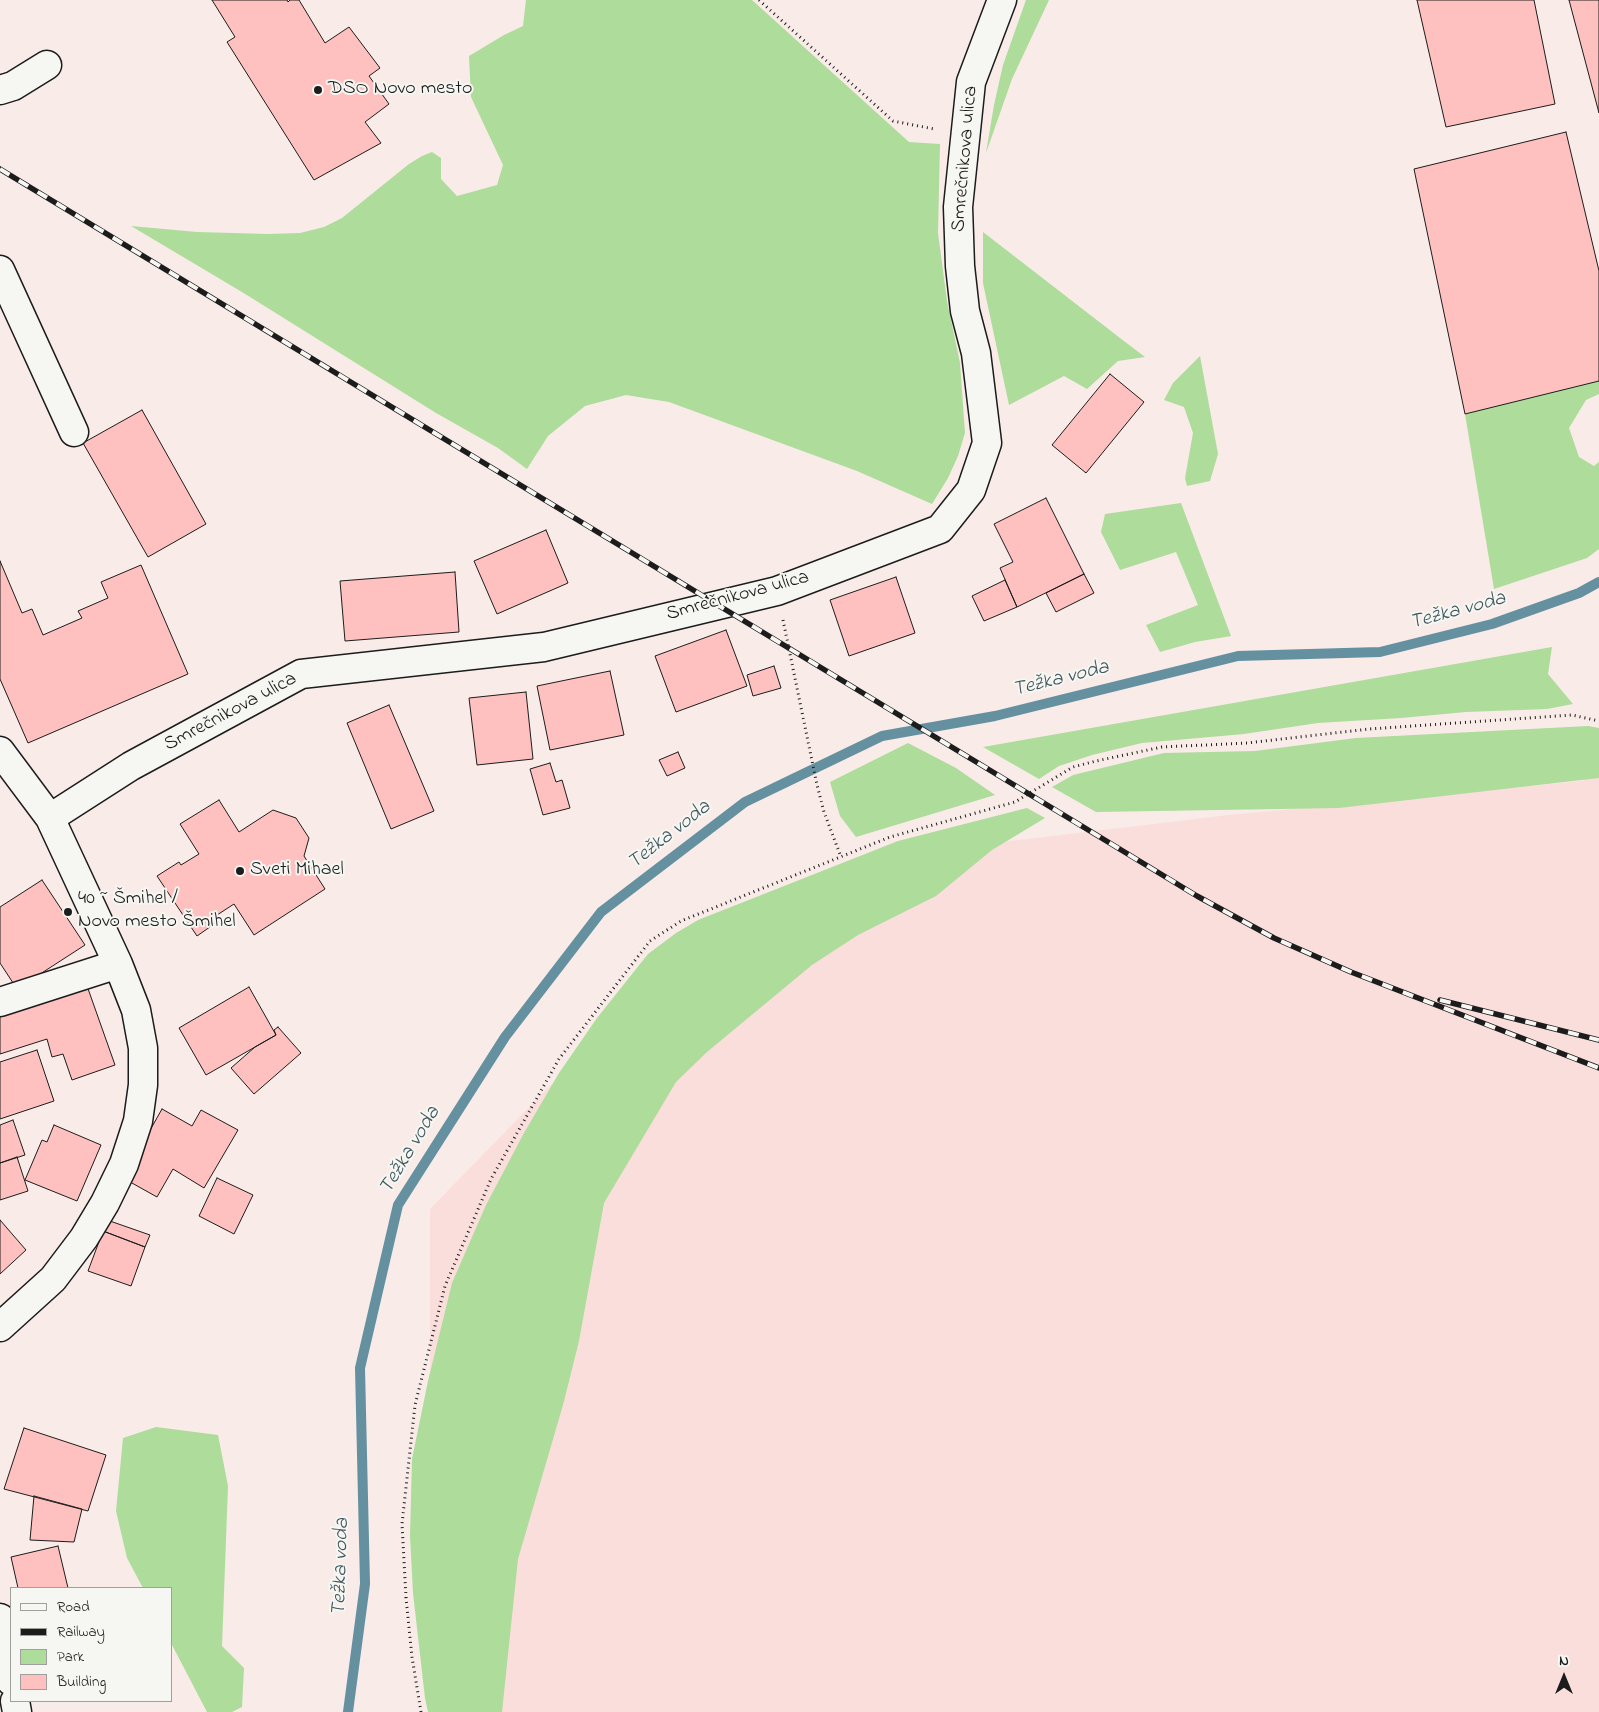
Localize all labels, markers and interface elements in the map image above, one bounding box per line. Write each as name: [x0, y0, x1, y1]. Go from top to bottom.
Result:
place label: DSO Novo mesto: [328, 78, 472, 102]
marker: DSO Novo mesto: [312, 84, 324, 96]
street label: Smrečnikova ulica: [948, 85, 984, 233]
street label: Smrečnikova ulica: [664, 566, 812, 628]
water label: Težka voda: [1407, 587, 1509, 637]
water label: Težka voda: [1010, 656, 1112, 704]
street label: Smrečnikova ulica: [161, 668, 301, 758]
water label: Težka voda: [624, 796, 716, 876]
place label: Sveti Mihael: [250, 859, 344, 883]
marker: Sveti Mihael: [234, 865, 246, 877]
place label: 40 ~ Šmihel / Novo mesto Šmihel: [78, 888, 236, 935]
marker: 40 ~ Šmihel / Novo mesto Šmihel: [62, 906, 74, 918]
water label: Težka voda: [375, 1102, 447, 1200]
water label: Težka voda: [328, 1517, 356, 1617]
legend: [10, 1587, 172, 1702]
text: Road: [57, 1596, 90, 1618]
text: Railway: [57, 1621, 105, 1643]
text: Park: [57, 1646, 84, 1668]
text: N: [1559, 1651, 1569, 1672]
north arrow: [1539, 1652, 1589, 1702]
text: Building: [57, 1671, 106, 1693]

